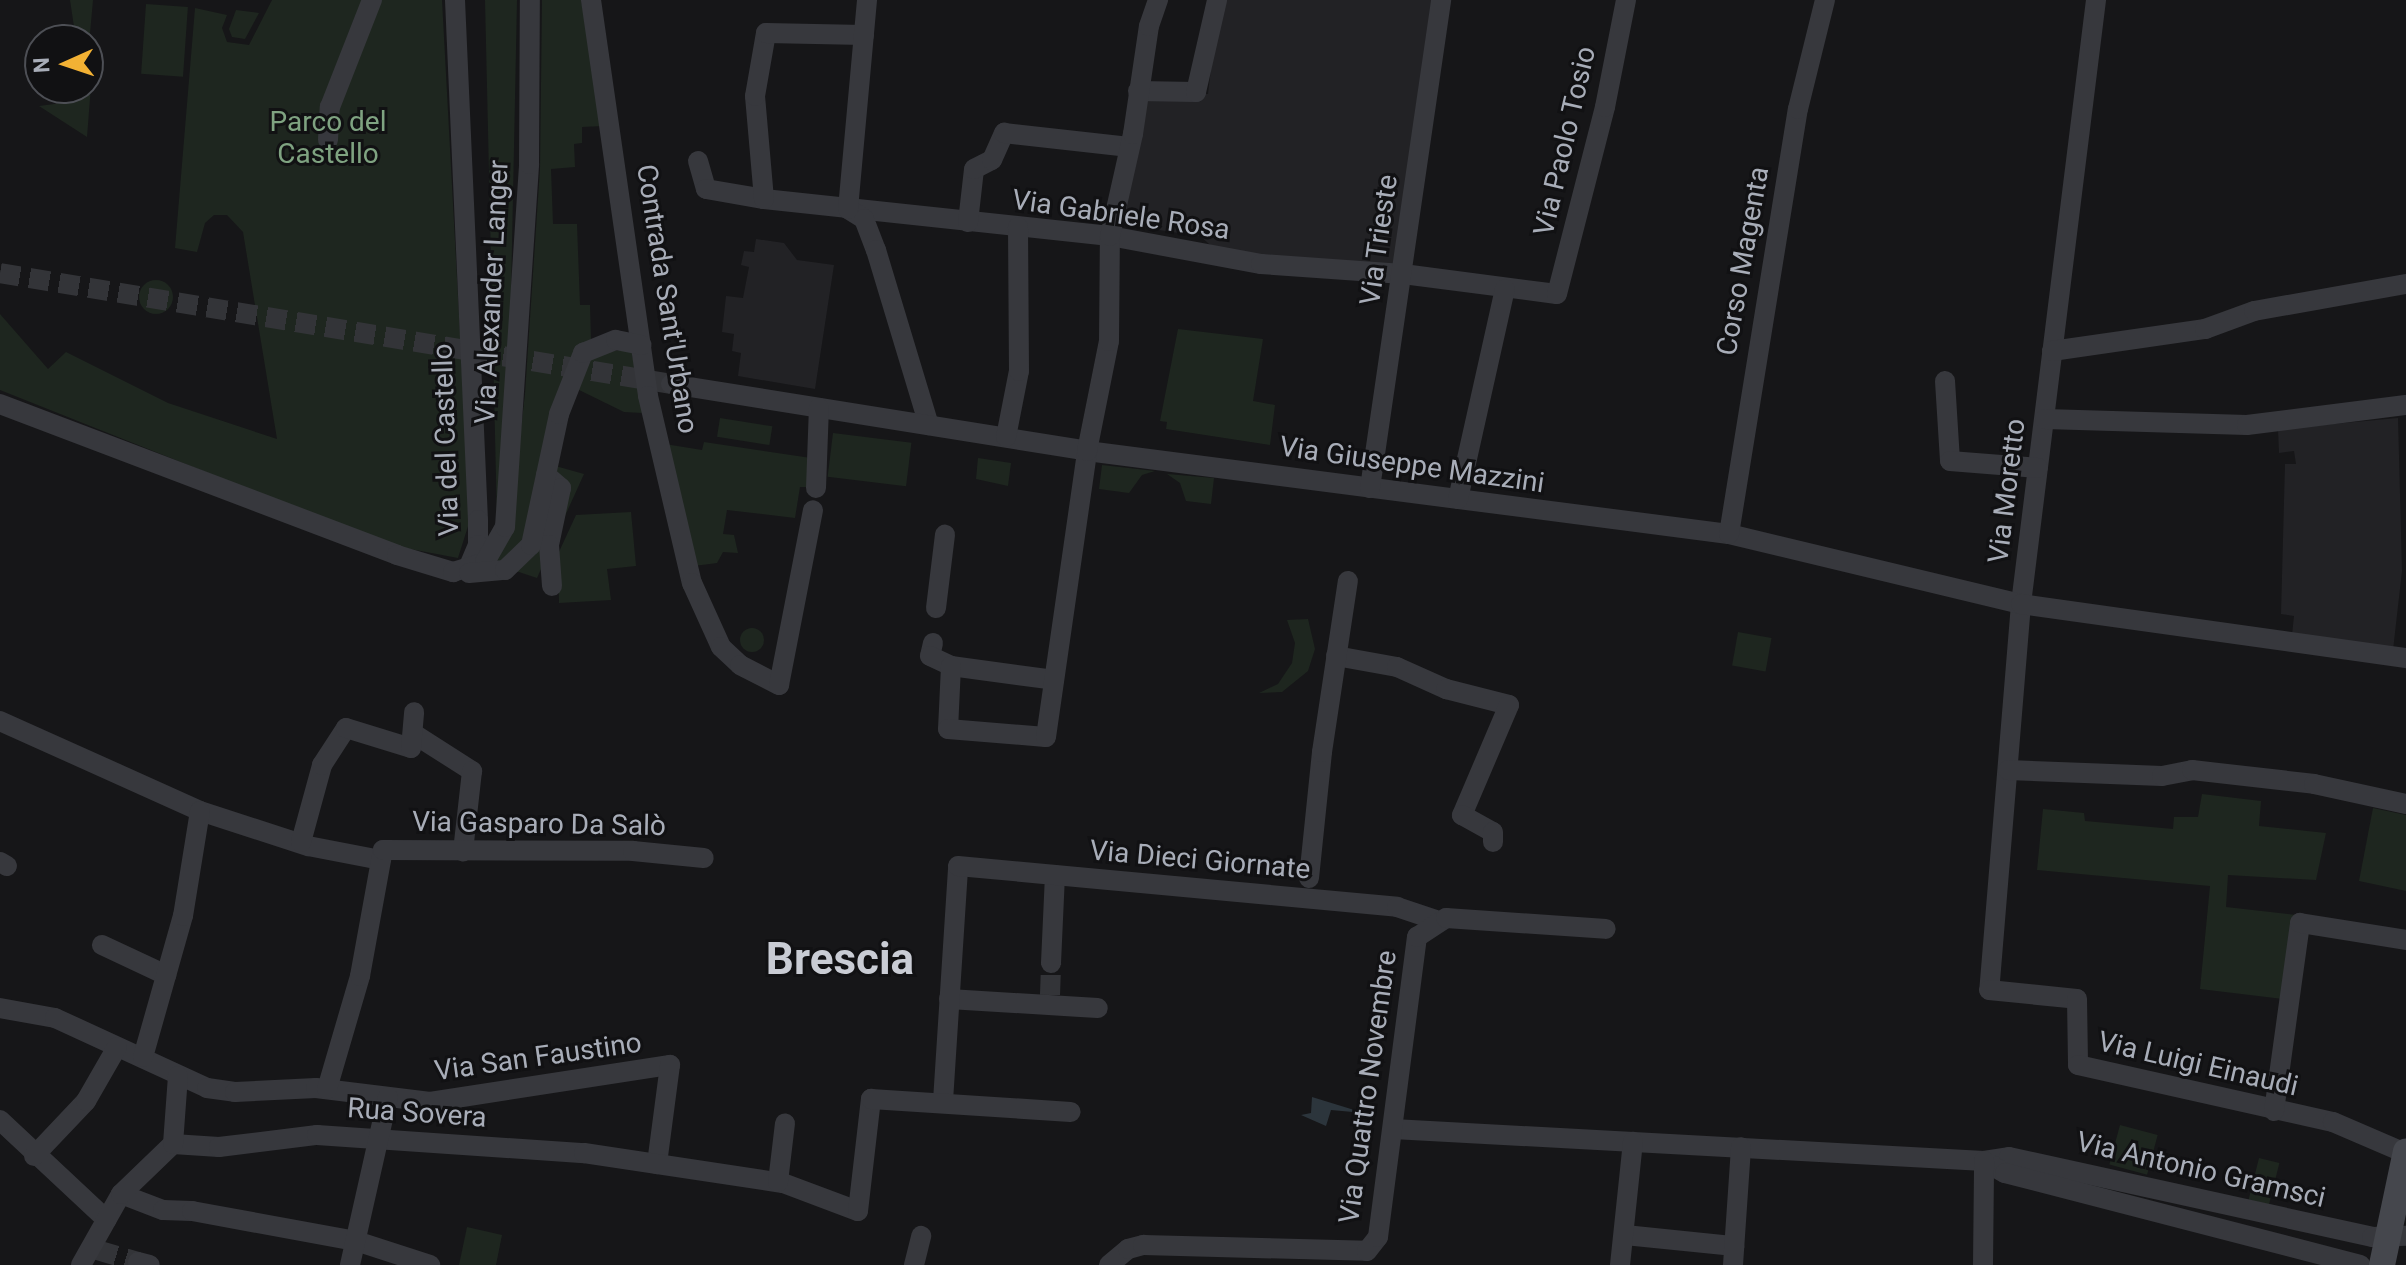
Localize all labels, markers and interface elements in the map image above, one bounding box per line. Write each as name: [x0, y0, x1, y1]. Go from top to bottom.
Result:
north arrow: [24, 24, 104, 104]
street label: Via Paolo Tosio: [1527, 43, 1603, 239]
text: N: [29, 57, 54, 74]
park label: Parco del Castello: [270, 105, 386, 171]
street label: Via Alexander Langer: [468, 159, 516, 425]
street label: Contrada Sant'Urbano: [629, 162, 705, 436]
street label: Corso Magenta: [1710, 164, 1776, 358]
street label: Via Trieste: [1353, 172, 1405, 308]
street label: Via Gabriele Rosa: [1010, 183, 1232, 247]
street label: Via del Castello: [426, 343, 466, 537]
street label: Via Moretto: [1981, 417, 2033, 565]
street label: Via Giuseppe Mazzini: [1277, 430, 1547, 500]
street label: Via Gasparo Da Salò: [412, 805, 666, 843]
street label: Via Dieci Giornate: [1088, 834, 1312, 886]
district label: Brescia: [766, 933, 914, 985]
street label: Via Quattro Novembre: [1332, 948, 1404, 1226]
street label: Via Luigi Einaudi: [2095, 1025, 2301, 1103]
street label: Via San Faustino: [432, 1026, 644, 1088]
street label: Rua Sovera: [346, 1091, 488, 1135]
street label: Via Antonio Gramsci: [2073, 1125, 2329, 1215]

